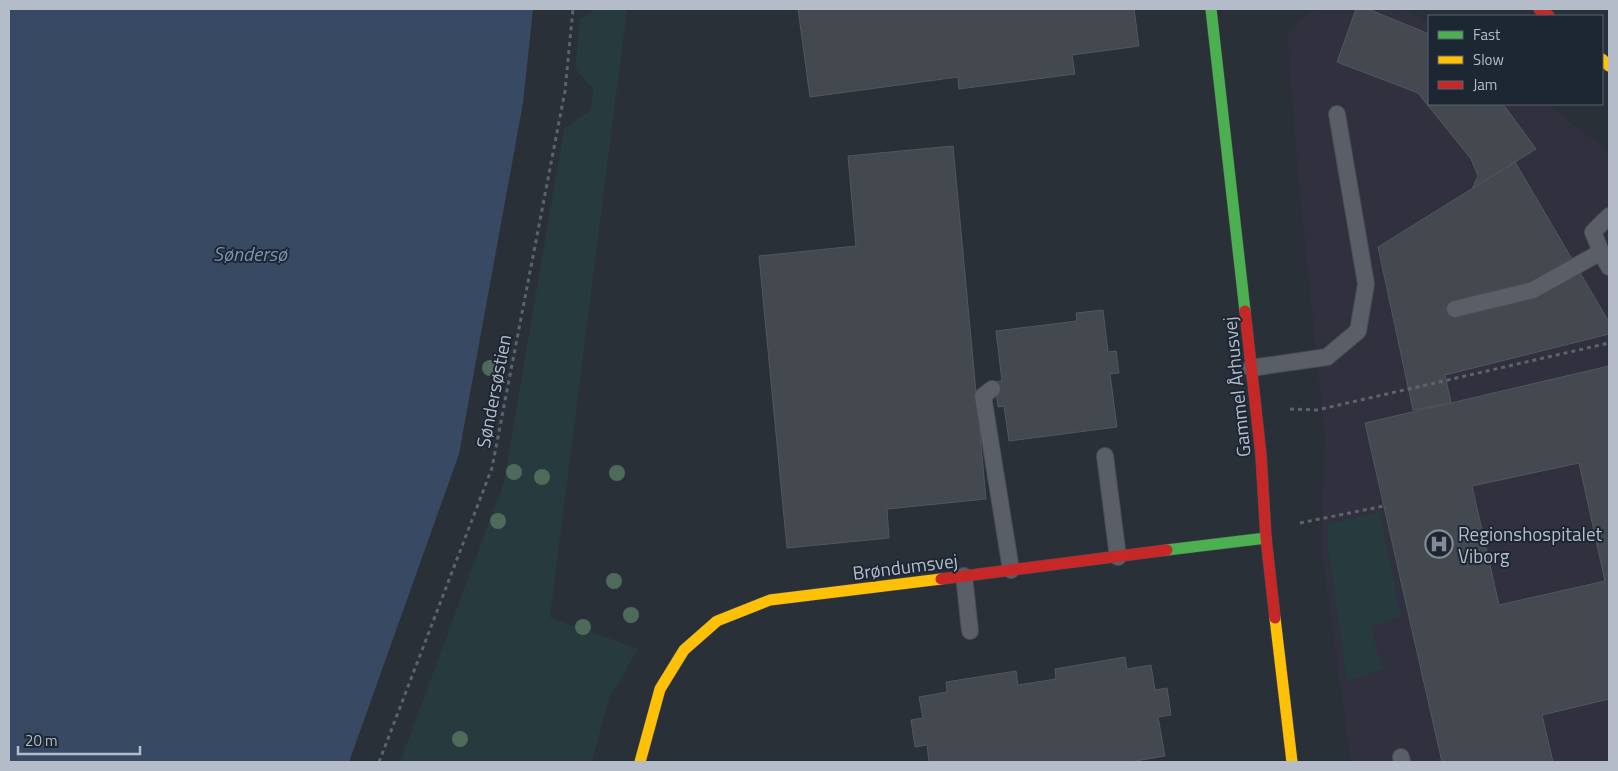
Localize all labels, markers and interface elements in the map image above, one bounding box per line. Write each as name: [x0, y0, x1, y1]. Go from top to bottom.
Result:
legend: [1428, 15, 1603, 105]
text: Fast: [1473, 23, 1501, 46]
text: Slow: [1473, 48, 1504, 71]
text: Jam: [1473, 73, 1497, 96]
water label: Søndersø: [213, 238, 288, 269]
street label: Gammel Århusvej: [1214, 315, 1258, 459]
street label: Søndersøstien: [468, 332, 518, 450]
place label: Regionshospitalet Viborg: [1458, 519, 1602, 570]
hospital icon: Regionshospitalet Viborg: [1424, 529, 1454, 559]
street label: Brøndumsvej: [851, 545, 959, 587]
scale bar: [18, 724, 140, 756]
text: 20 m: [25, 729, 58, 752]

